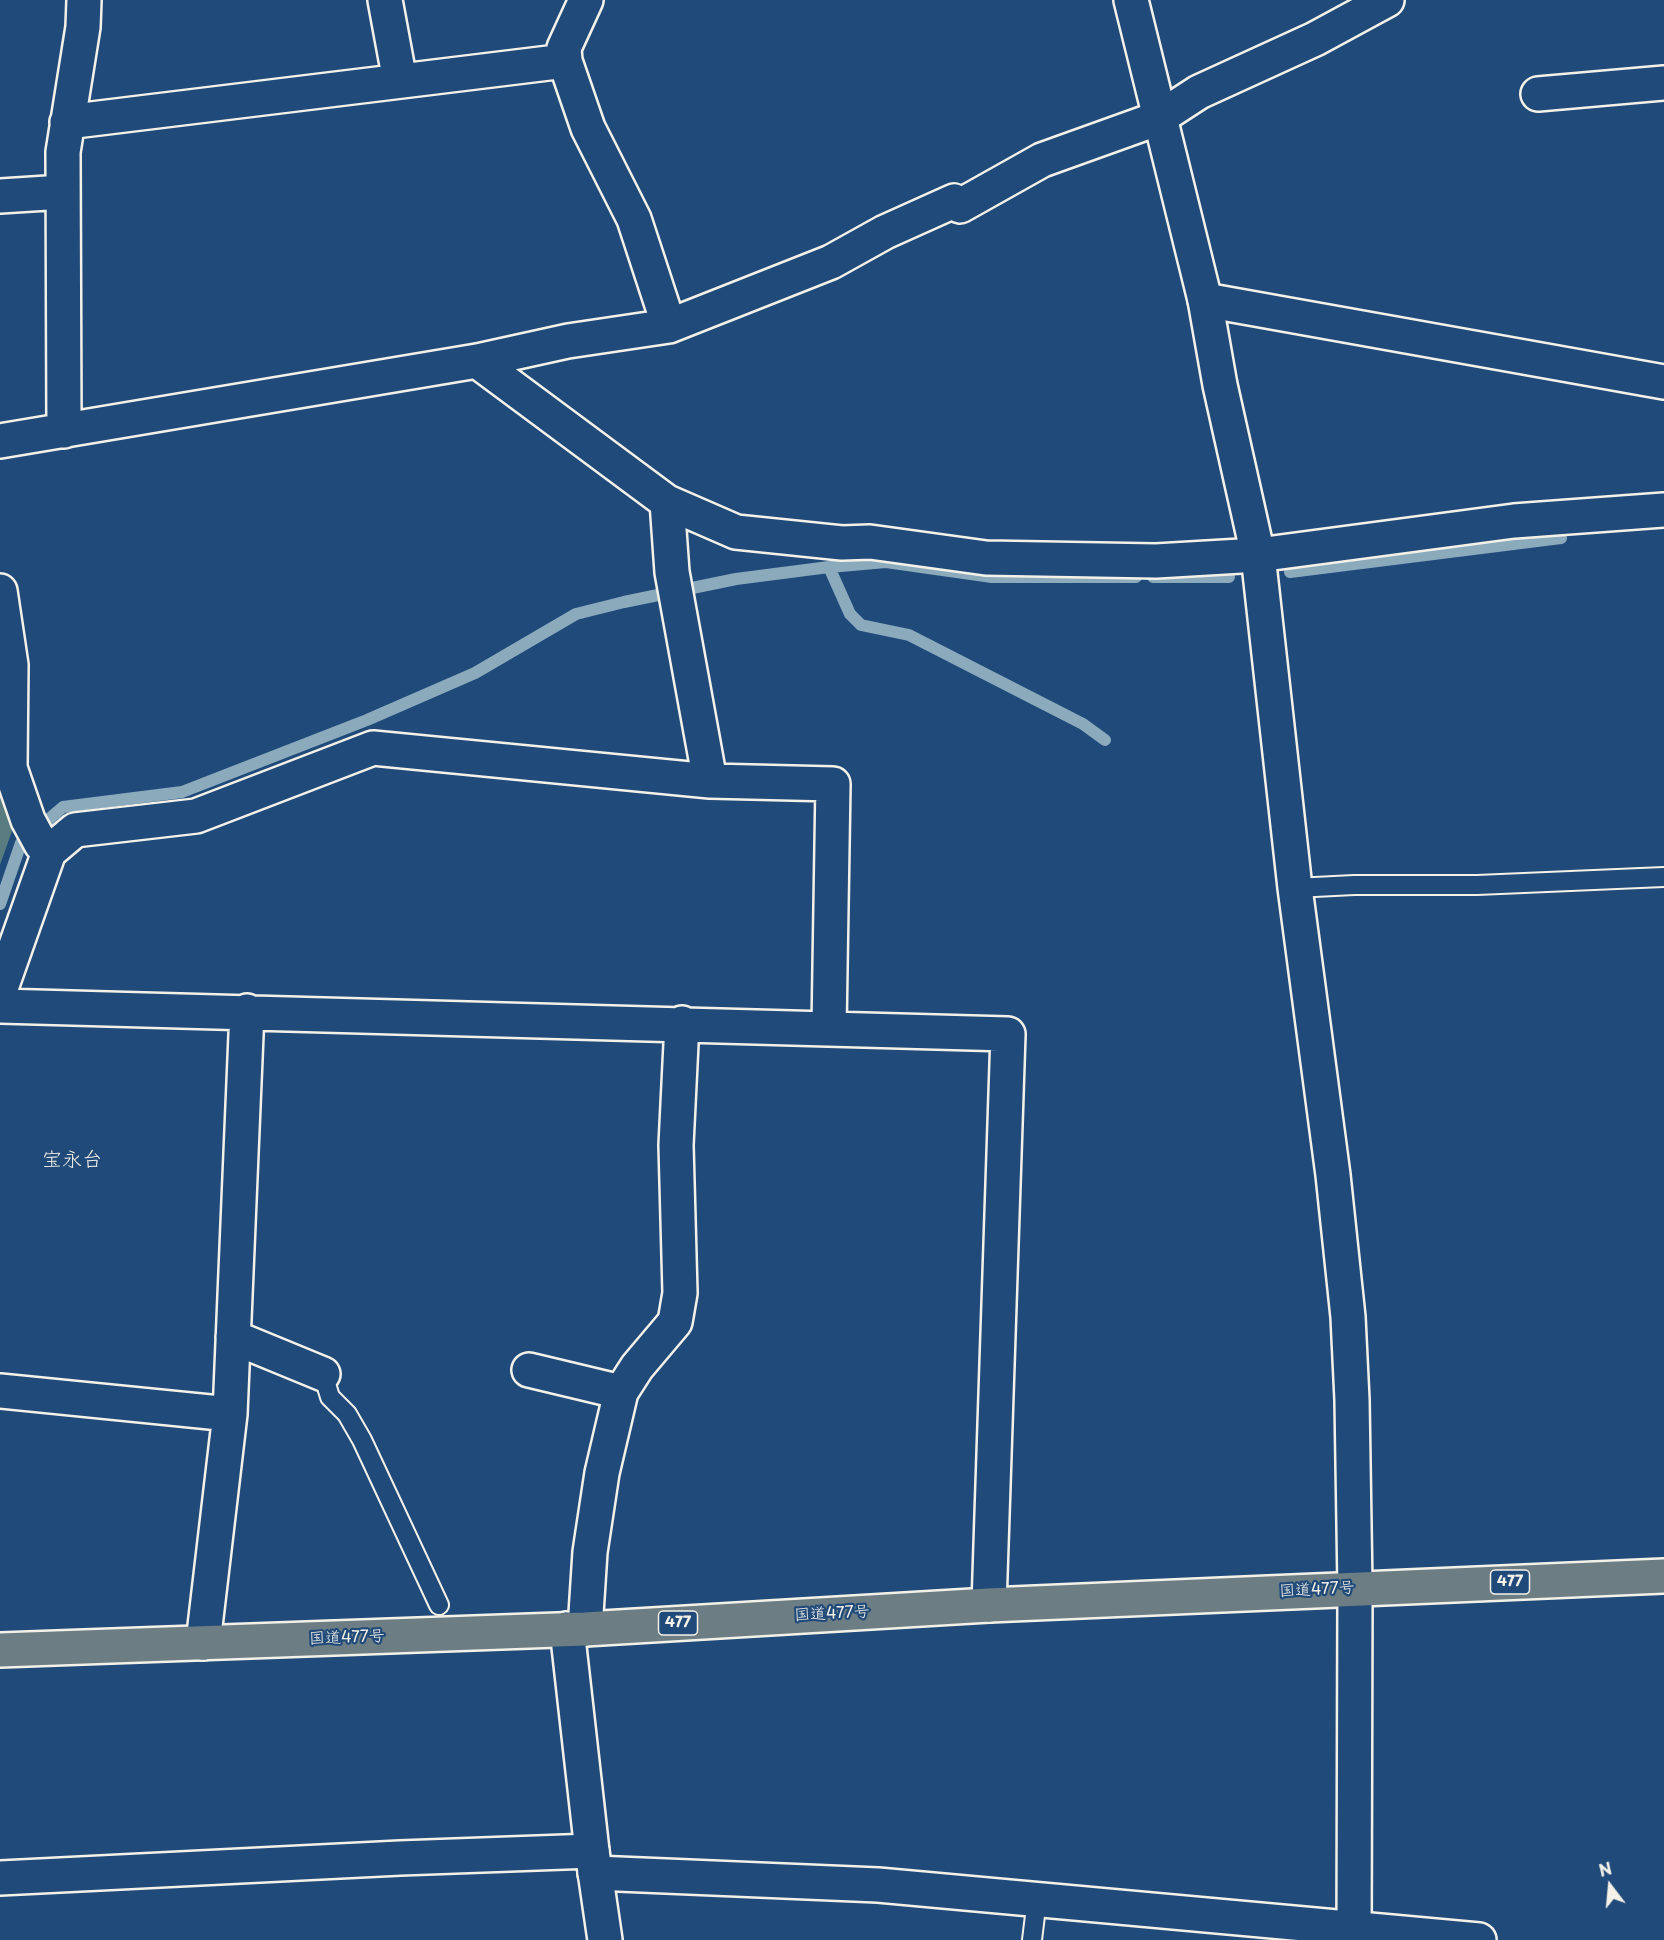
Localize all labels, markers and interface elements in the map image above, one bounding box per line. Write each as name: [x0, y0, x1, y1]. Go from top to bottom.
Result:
district label: 宝永台: [42, 1148, 102, 1172]
road number: 477: [1490, 1570, 1530, 1594]
street label: 国道477号: [1279, 1578, 1355, 1602]
street label: 国道477号: [794, 1602, 870, 1626]
road number: 477: [658, 1611, 698, 1635]
street label: 国道477号: [309, 1627, 385, 1649]
text: N: [1596, 1855, 1614, 1882]
north arrow: [1580, 1856, 1640, 1916]

